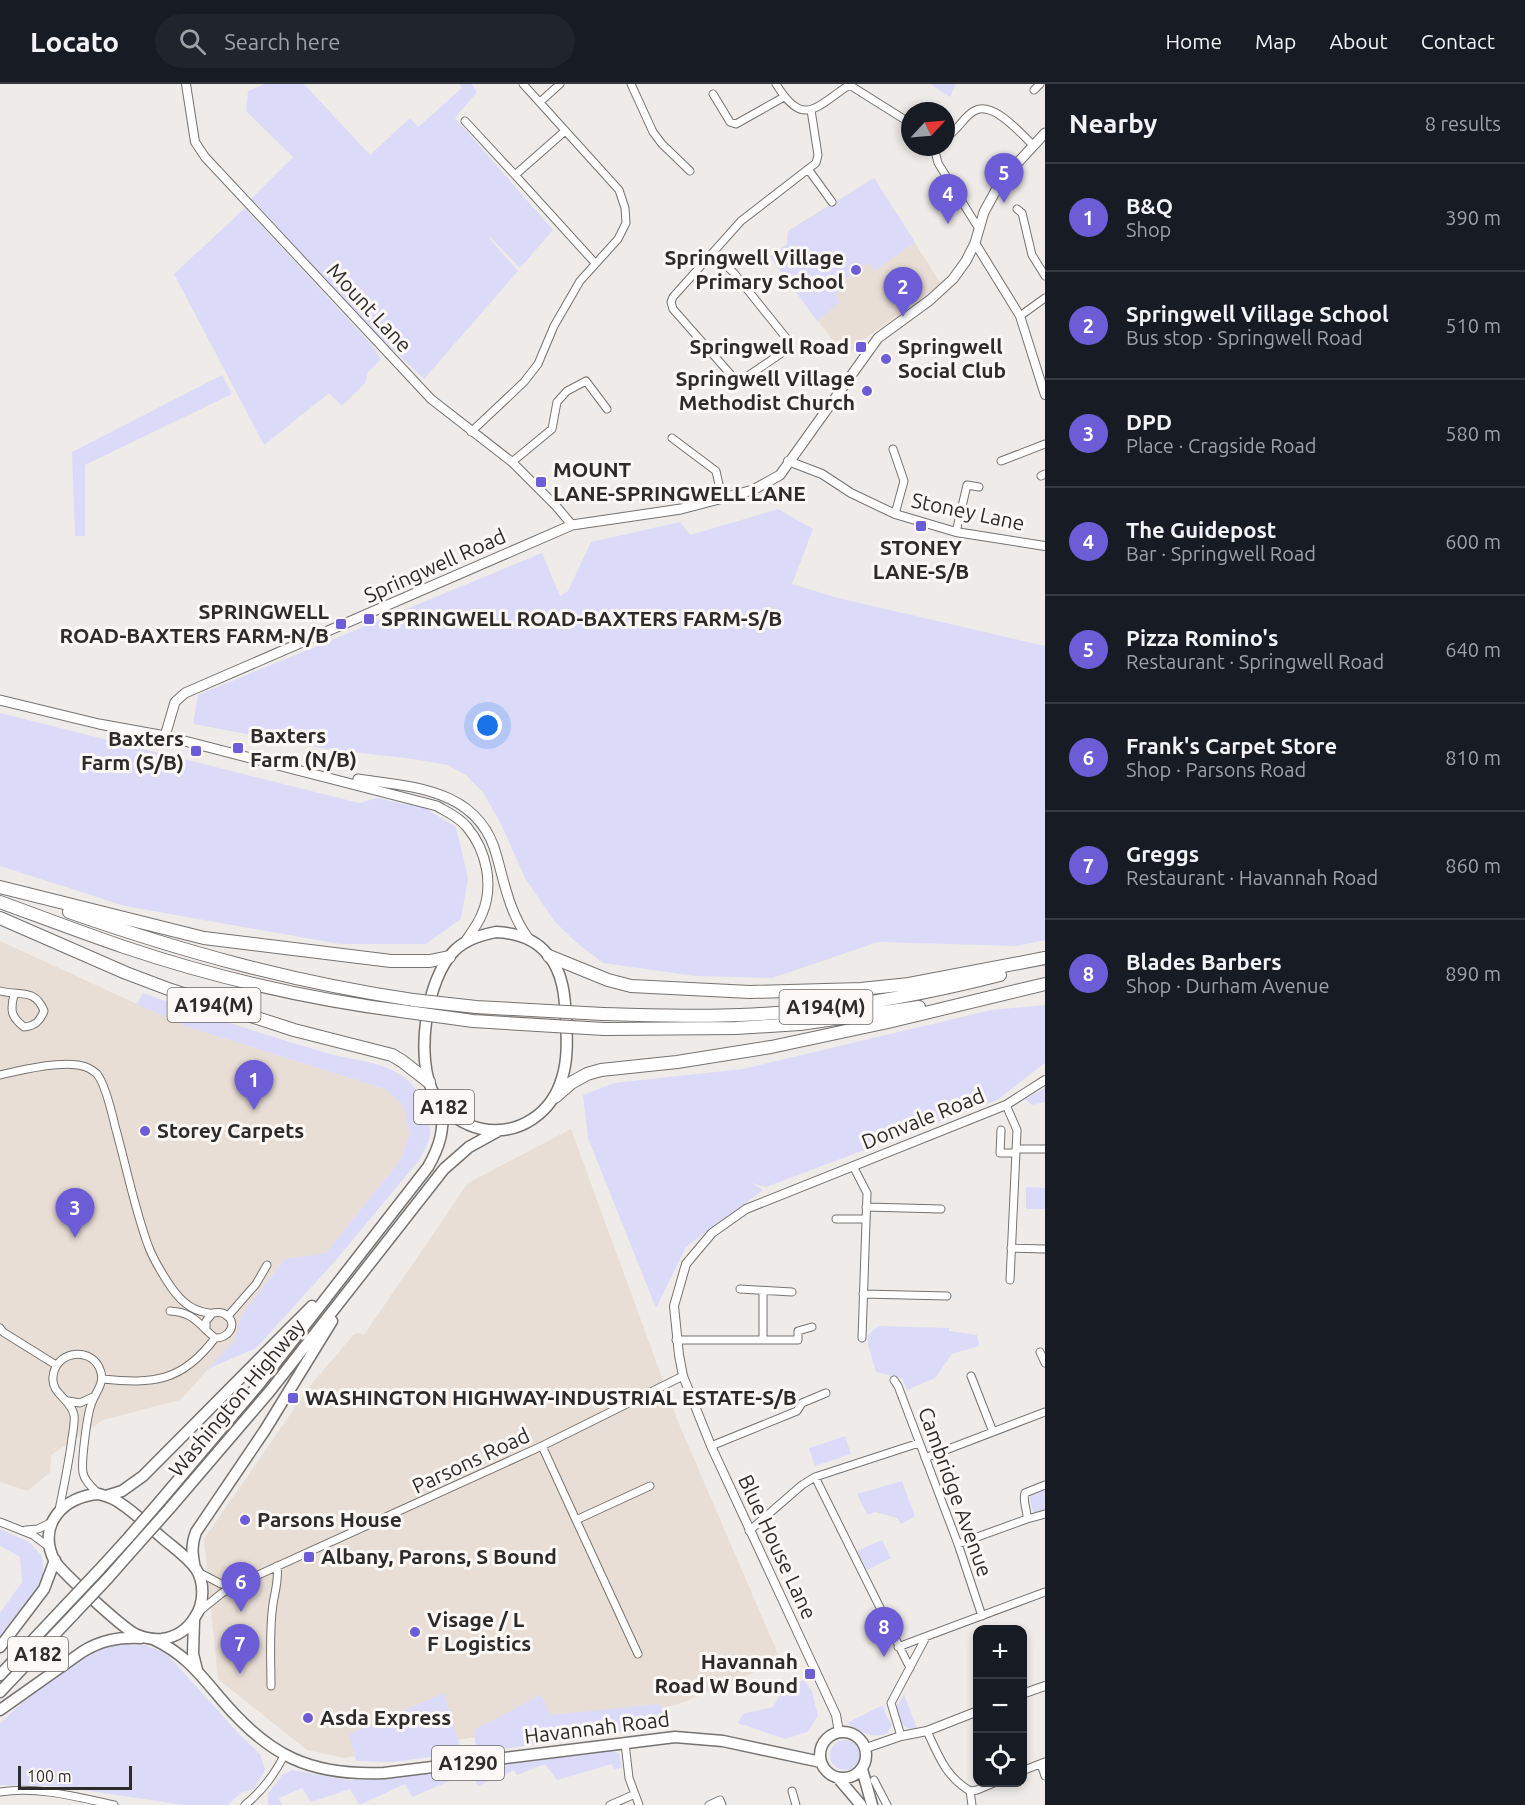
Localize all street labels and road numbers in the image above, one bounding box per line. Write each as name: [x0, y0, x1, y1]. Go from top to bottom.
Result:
street label: Mount Lane: [323, 258, 417, 357]
street label: Stoney Lane: [909, 487, 1027, 535]
street label: Springwell Road: [360, 523, 509, 607]
road number: A194(M): [168, 988, 260, 1022]
road number: A194(M): [780, 990, 872, 1024]
street label: Donvale Road: [858, 1083, 988, 1154]
road number: A182: [414, 1090, 474, 1124]
street label: Washington Highway: [163, 1314, 309, 1481]
street label: Cambridge Avenue: [914, 1404, 998, 1580]
street label: Parsons Road: [408, 1422, 533, 1498]
street label: Blue House Lane: [734, 1470, 822, 1623]
road number: A182: [8, 1637, 68, 1671]
street label: Havannah Road: [523, 1706, 671, 1748]
road number: A1290: [432, 1746, 504, 1780]

